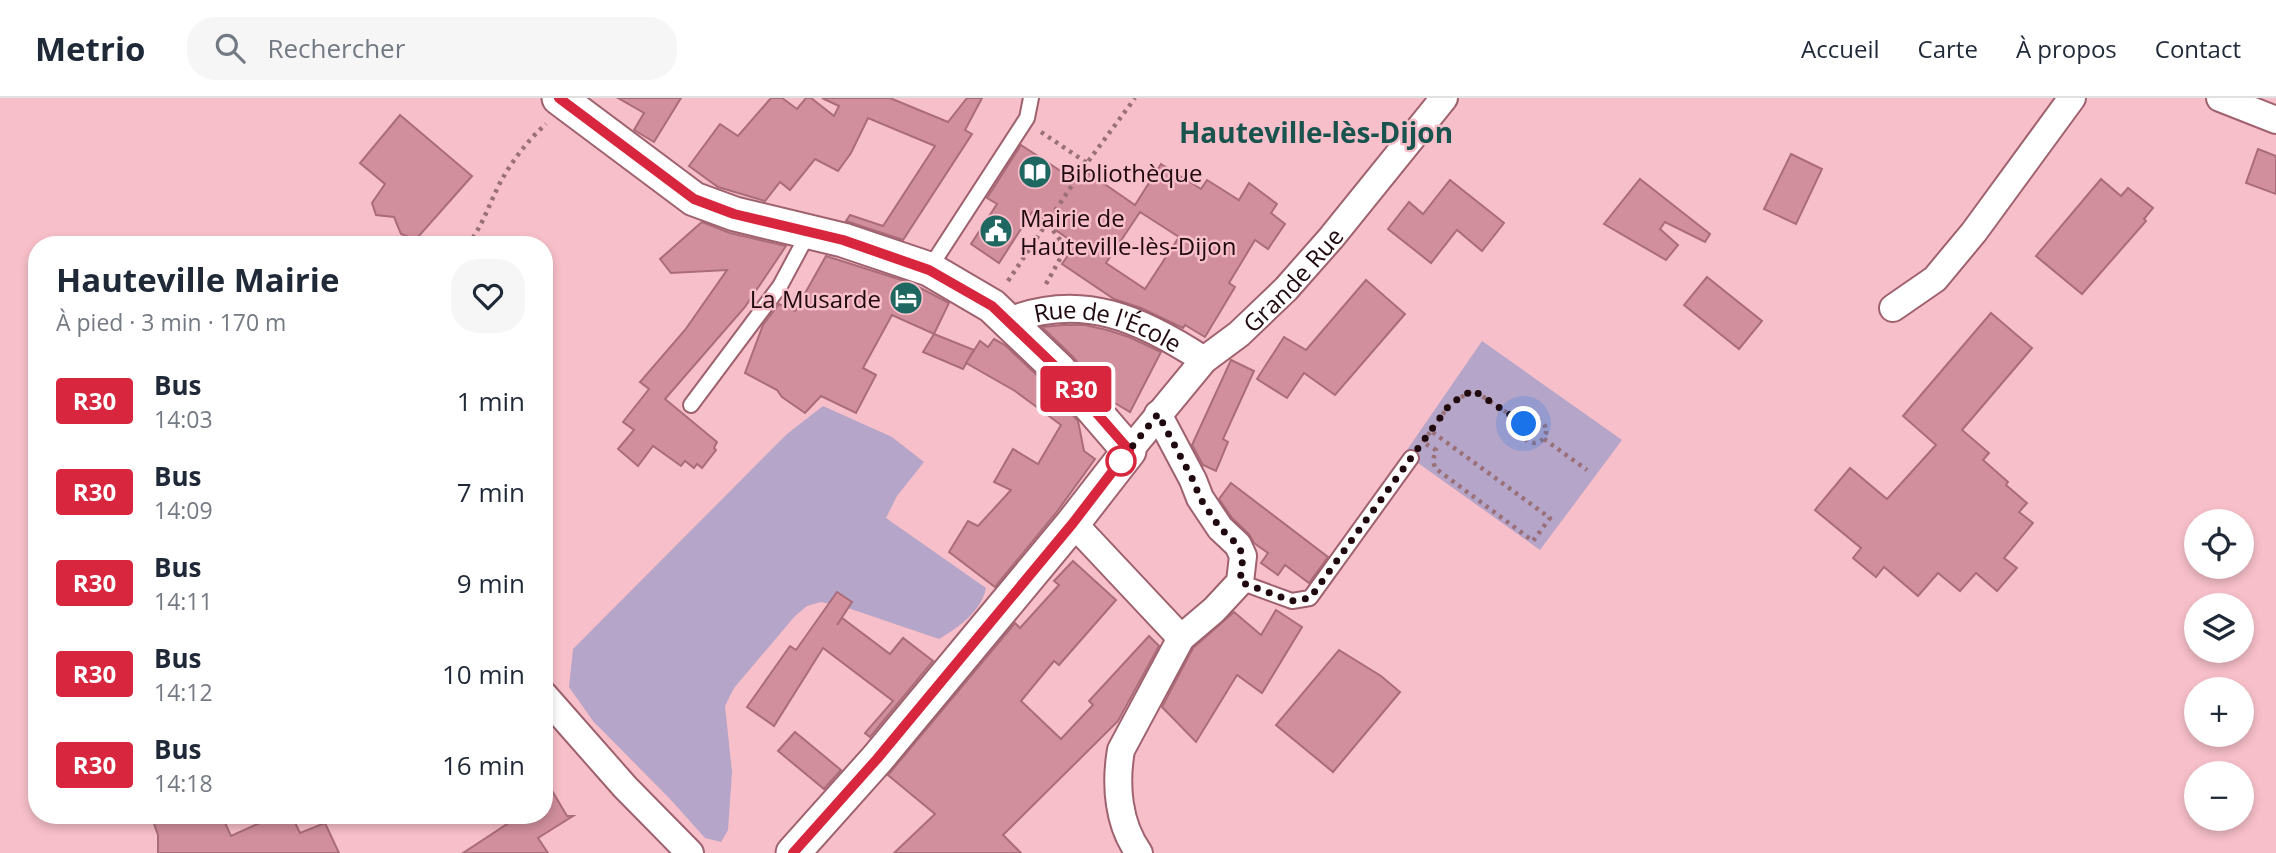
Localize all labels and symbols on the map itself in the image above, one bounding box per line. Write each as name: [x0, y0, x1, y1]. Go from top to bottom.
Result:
district label: Hauteville-lès-Dijon: [1179, 113, 1453, 151]
library icon: Bibliothèque: [1016, 153, 1054, 191]
place label: Bibliothèque: [1060, 156, 1202, 189]
place label: Mairie de Hauteville-lès-Dijon: [1020, 201, 1237, 262]
public building icon: Mairie de Hauteville-lès-Dijon: [977, 212, 1015, 250]
street label: Grande Rue: [1235, 220, 1350, 339]
hotel icon: La Musarde: [887, 279, 925, 317]
place label: La Musarde: [750, 282, 881, 315]
street label: Rue de l'École: [1031, 292, 1188, 359]
line badge: R30: [1036, 366, 1116, 412]
your location: [1506, 406, 1541, 441]
unlabelled marker: [1106, 446, 1136, 476]

